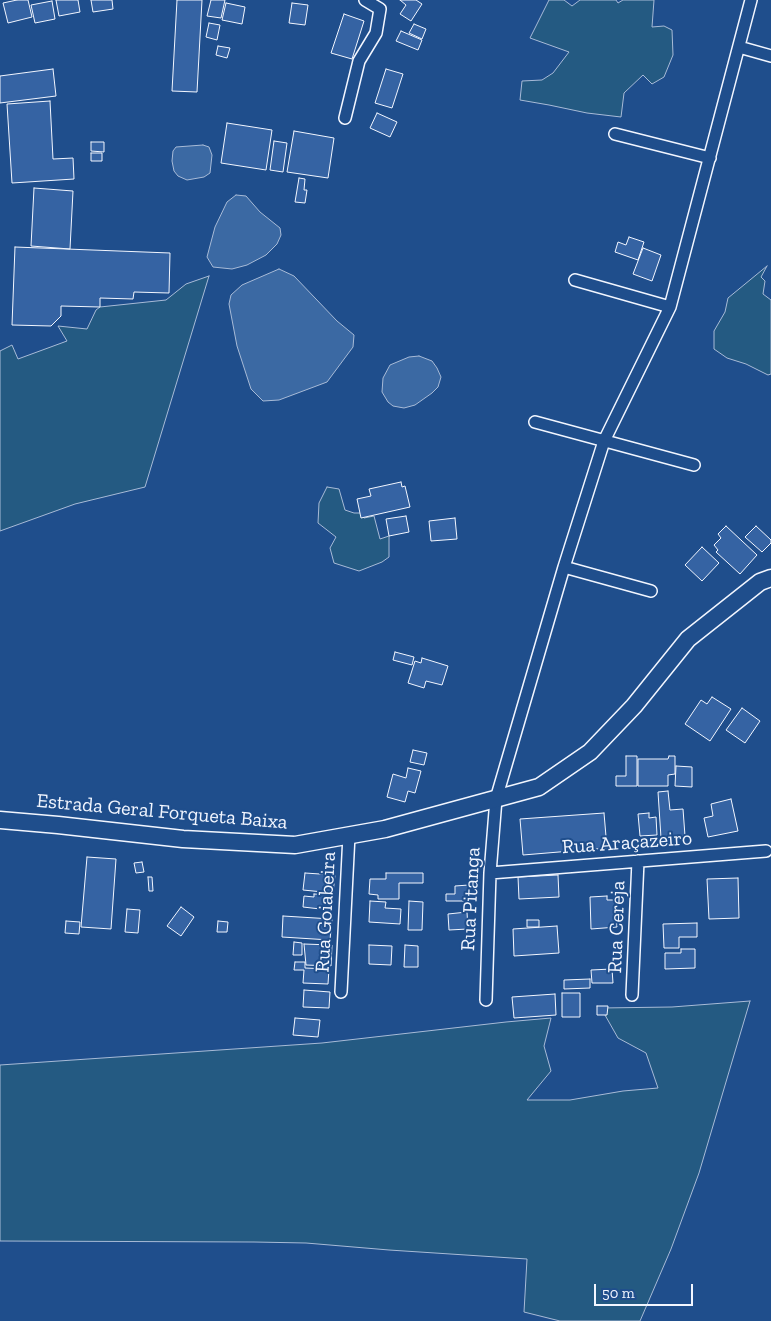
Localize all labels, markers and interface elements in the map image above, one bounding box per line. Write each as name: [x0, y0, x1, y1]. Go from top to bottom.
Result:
street label: Estrada Geral Forqueta Baixa: [35, 789, 289, 835]
street label: Rua Araçazeiro: [561, 826, 693, 860]
street label: Rua Pitanga: [456, 846, 486, 952]
street label: Rua Goiabeira: [311, 851, 341, 973]
street label: Rua Cereja: [603, 880, 631, 974]
scale bar: [596, 1274, 695, 1306]
text: 50 m: [602, 1284, 635, 1302]

